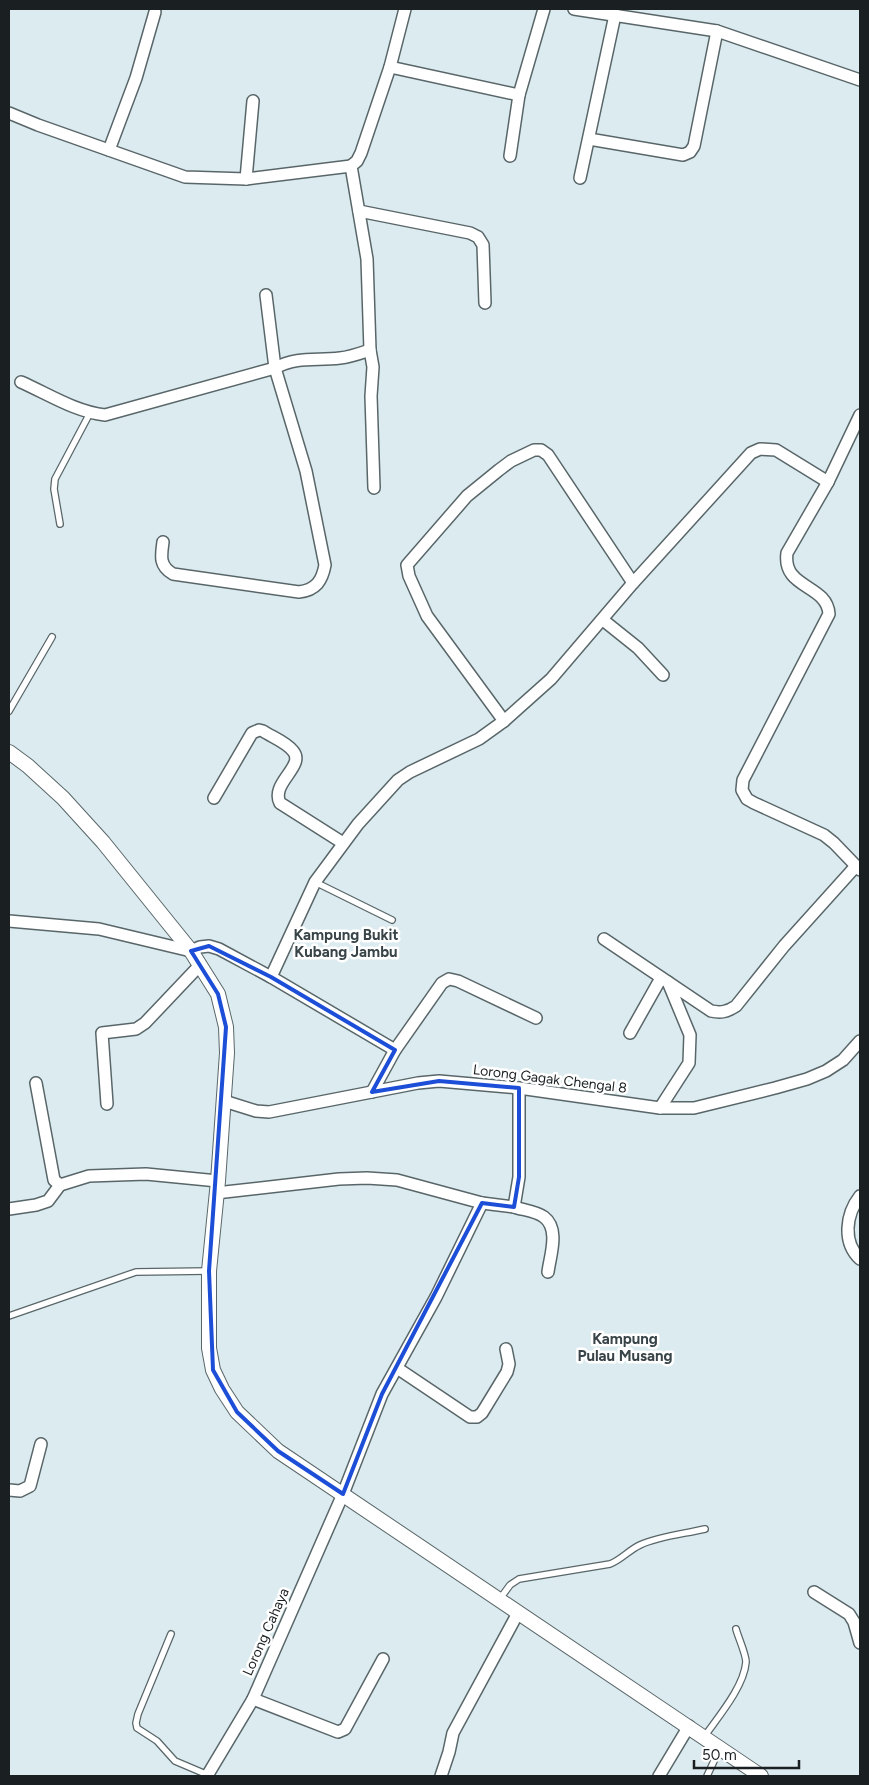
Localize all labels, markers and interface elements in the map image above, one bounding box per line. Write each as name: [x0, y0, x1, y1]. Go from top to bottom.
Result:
district label: Kampung Bukit Kubang Jambu: [294, 926, 399, 961]
street label: Lorong Gagak Chengal 8: [472, 1061, 628, 1097]
district label: Kampung Pulau Musang: [577, 1330, 673, 1365]
street label: Lorong Cahaya: [239, 1586, 293, 1678]
scale bar: [694, 1738, 799, 1770]
text: 50 m: [702, 1746, 737, 1764]

